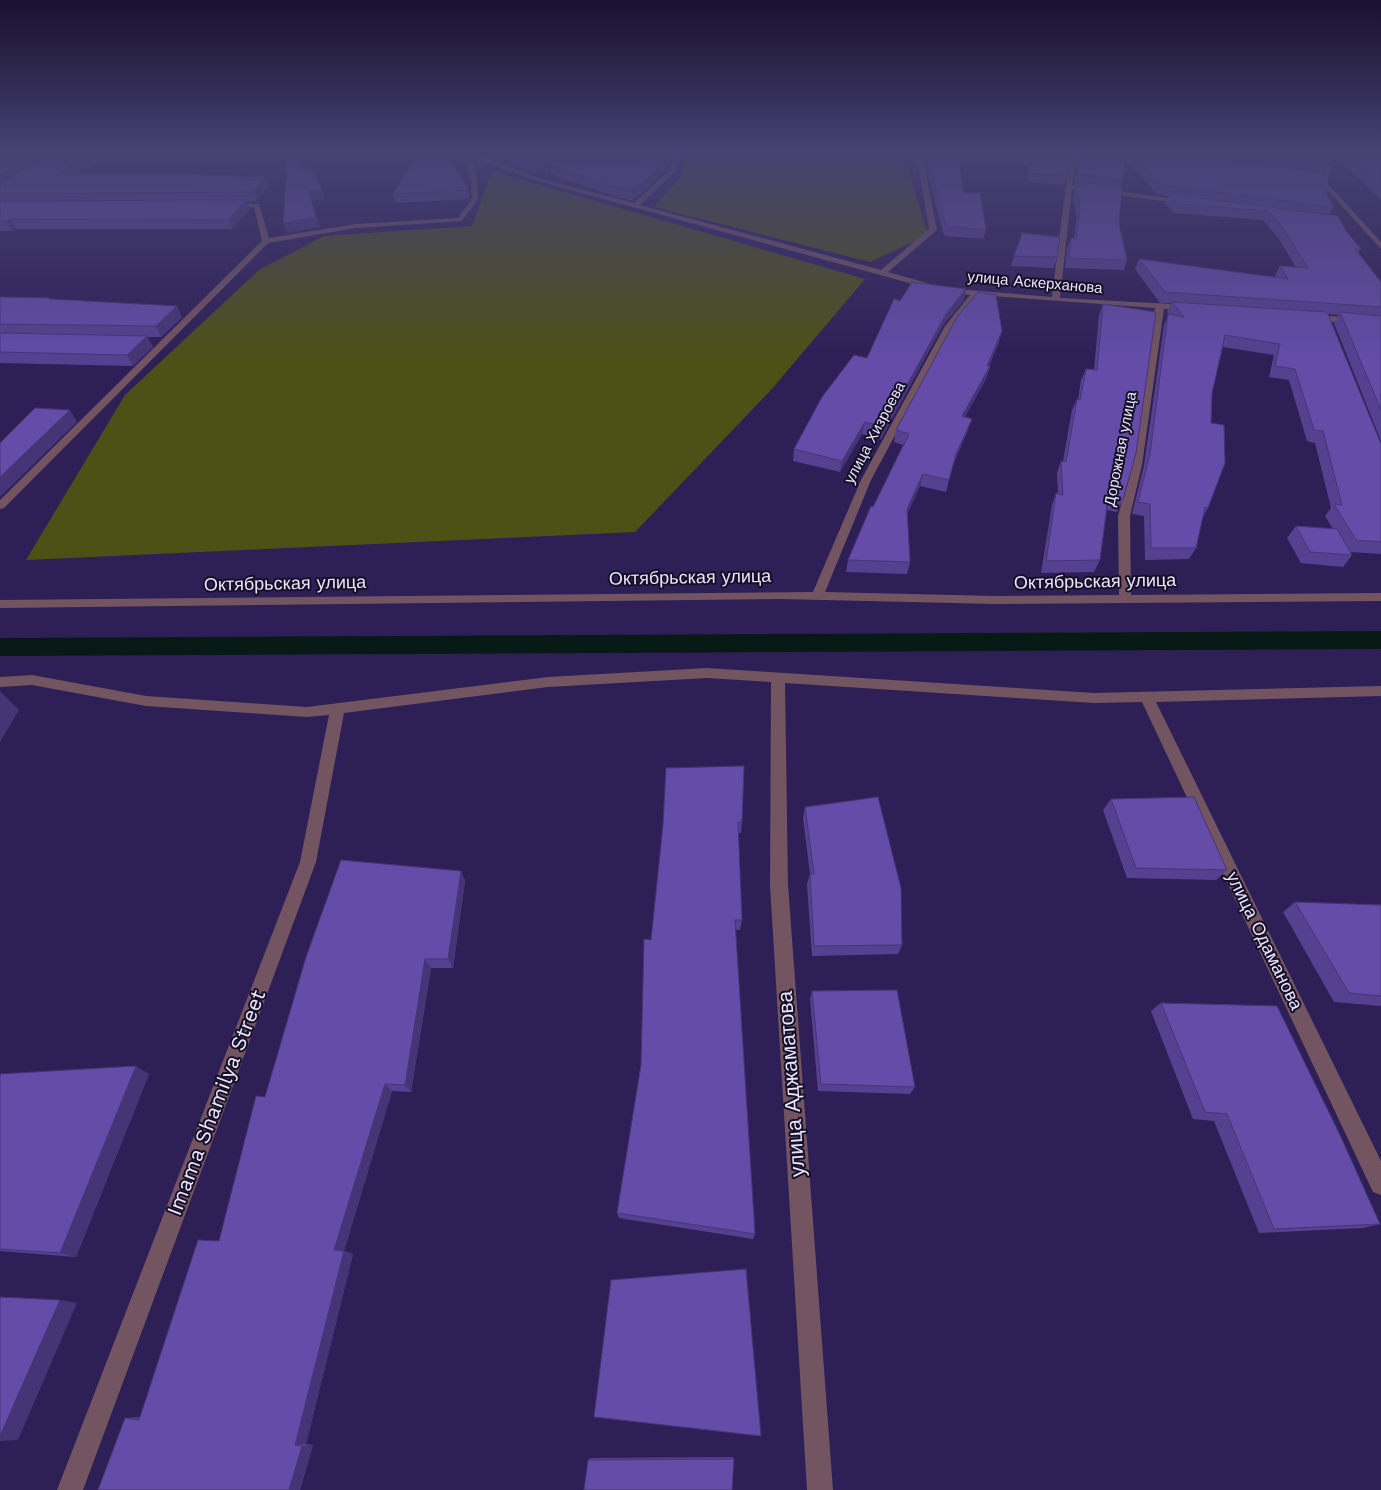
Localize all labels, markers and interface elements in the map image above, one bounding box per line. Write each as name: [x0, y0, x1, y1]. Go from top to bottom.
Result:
street label: улица Аскерханова: [967, 268, 1103, 298]
street label: улица Хизроева: [841, 379, 909, 487]
street label: Дорожная улица: [1101, 390, 1141, 508]
street label: Октябрьская улица: [609, 566, 771, 590]
street label: Октябрьская улица: [1014, 570, 1176, 594]
street label: Октябрьская улица: [204, 572, 366, 596]
street label: улица Одаманова: [1221, 868, 1307, 1014]
street label: Imama Shamilya Street: [162, 987, 272, 1219]
street label: улица Аджаматова: [773, 990, 811, 1178]

